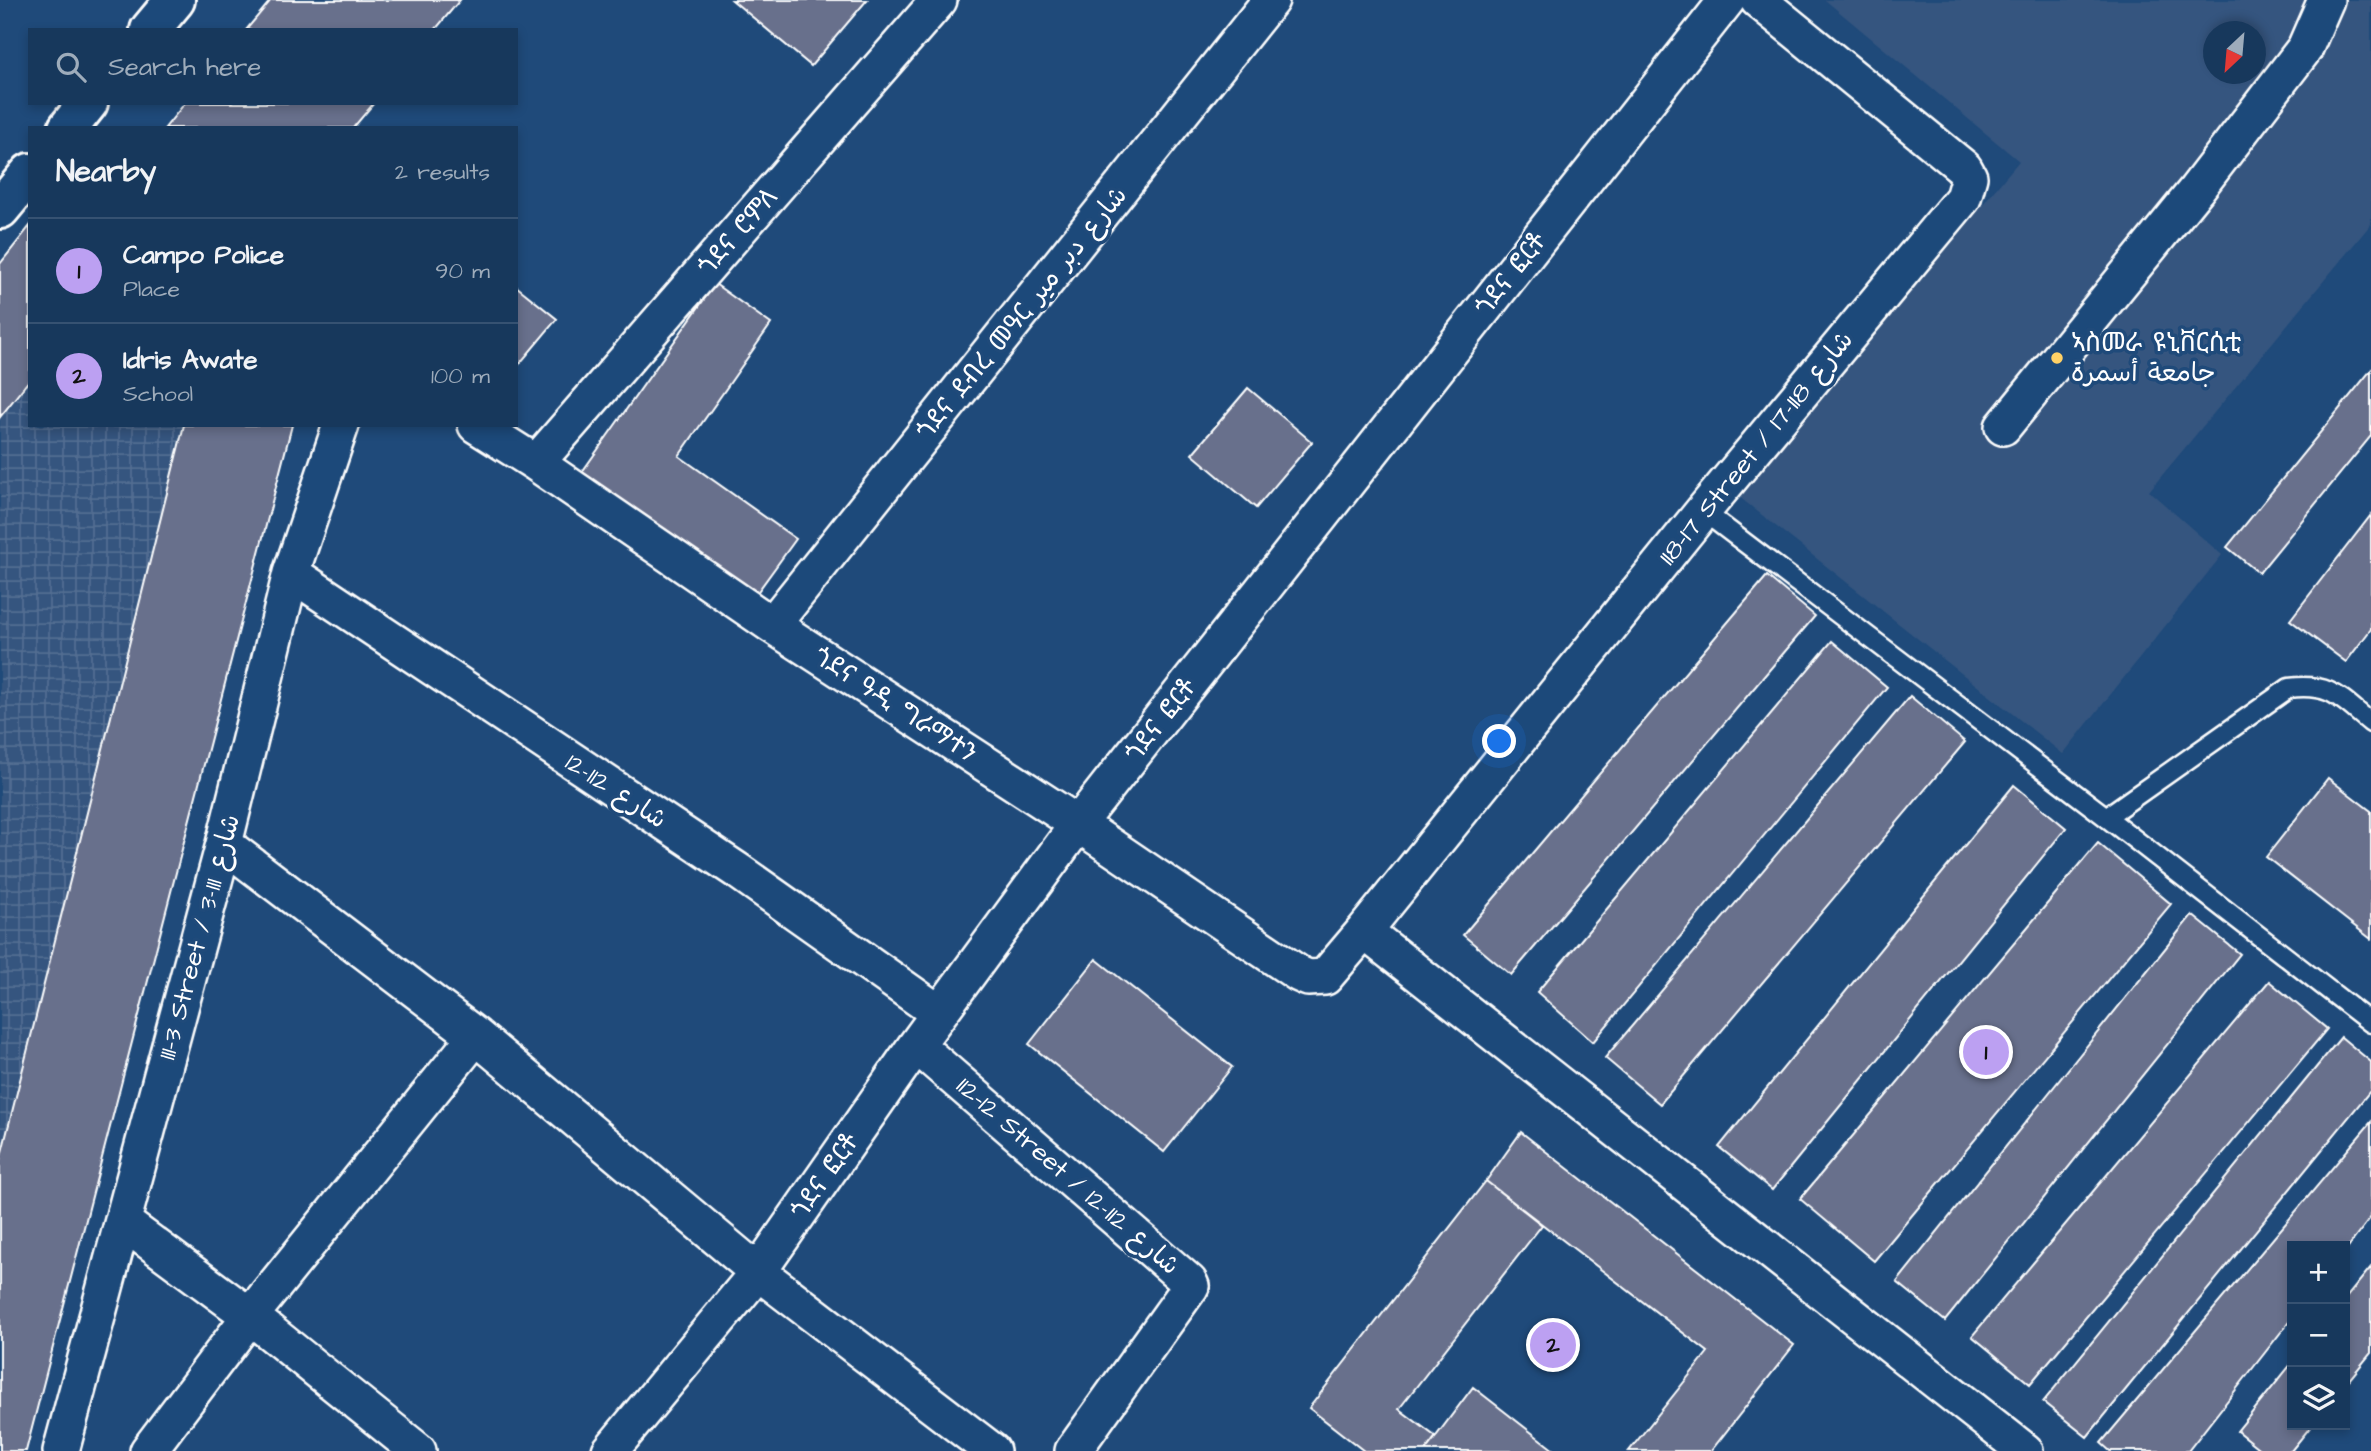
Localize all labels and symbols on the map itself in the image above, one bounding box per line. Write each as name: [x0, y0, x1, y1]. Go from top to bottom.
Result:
north arrow: [2203, 21, 2266, 84]
street label: ጎደና ደብረ መዓር شارع دبر مير: [908, 179, 1136, 447]
street label: ጎደና ሮምለ: [690, 180, 786, 284]
street label: ጎደና ፎርቶ: [1467, 224, 1555, 323]
street label: 118-17 Street / شارع 118-17: [1650, 323, 1862, 573]
place label: ኣስመራ ዩኒቨርሲቲ جامعة أسمرة: [2071, 325, 2242, 391]
marker: ኣስመራ ዩኒቨርሲቲ جامعة أسمرة: [2049, 350, 2065, 366]
street label: ጎደና ዓዲ ግራማተን: [806, 639, 984, 771]
street label: ጎደና ፎርቶ: [1117, 670, 1205, 769]
your location: [1482, 724, 1516, 758]
street label: شارع 112-12: [558, 745, 674, 837]
street label: 111-3 Street / شارع 111-3: [149, 810, 249, 1064]
pin: 1: [1963, 1026, 2009, 1078]
street label: 112-12 Street / شارع 112-12: [948, 1069, 1188, 1283]
street label: ጎደና ፎርቶ: [782, 1126, 868, 1226]
pin: 2: [1530, 1319, 1576, 1371]

